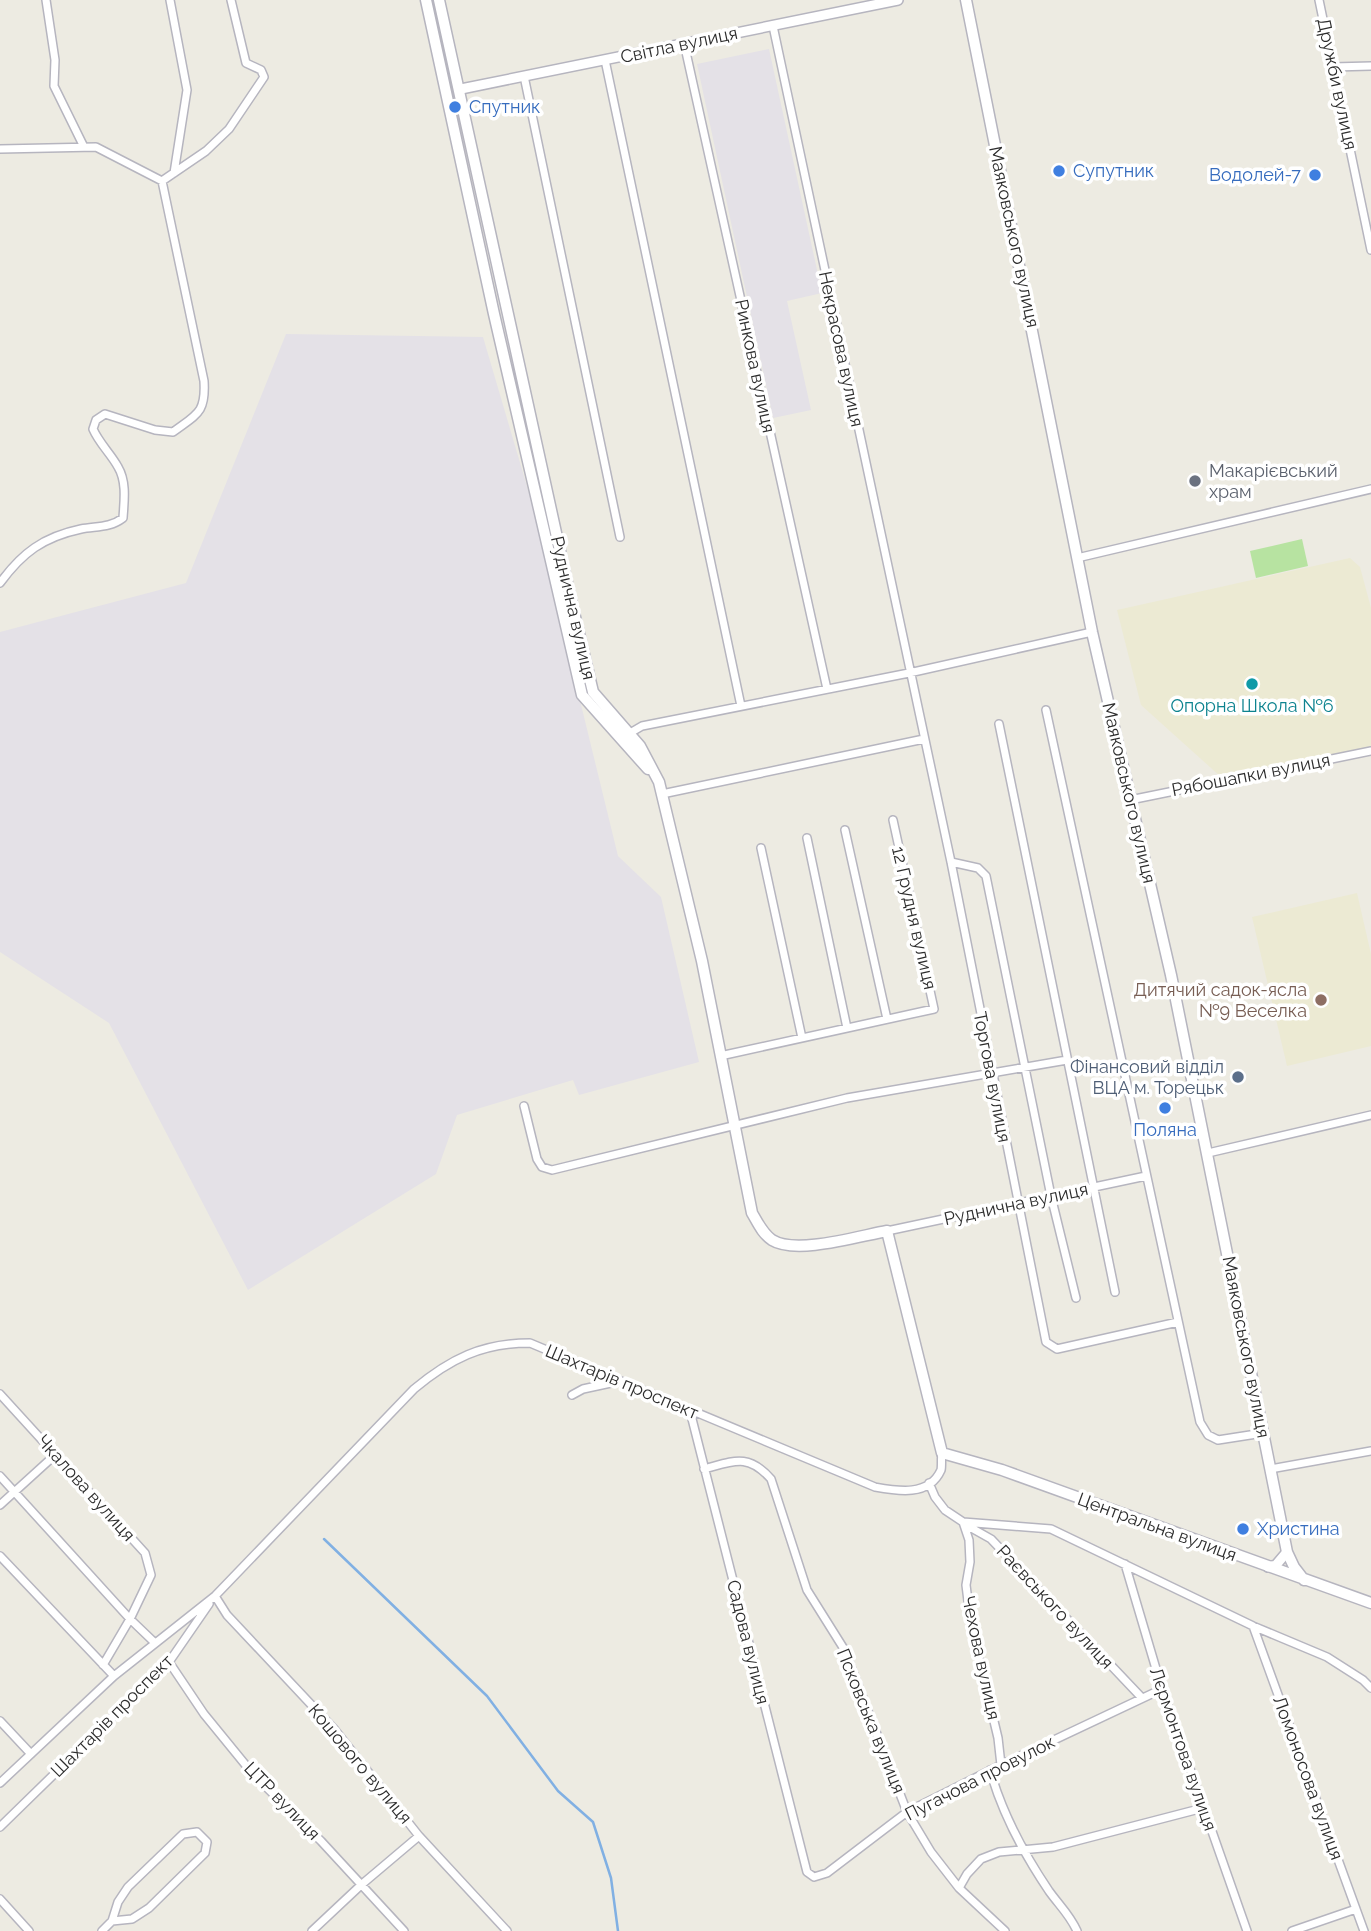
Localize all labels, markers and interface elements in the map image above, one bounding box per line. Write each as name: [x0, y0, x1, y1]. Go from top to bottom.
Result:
street label: Дружби вулиця: [1313, 16, 1362, 152]
street label: Світла вулиця: [618, 22, 739, 67]
place label: Спутник: [469, 96, 540, 117]
marker: Спутник: [447, 99, 463, 115]
street label: Маяковського вулиця: [985, 144, 1044, 330]
place label: Супутник: [1073, 160, 1154, 181]
marker: Супутник: [1051, 163, 1067, 179]
place label: Водолей-7: [1209, 164, 1301, 185]
marker: Водолей-7: [1307, 167, 1323, 183]
street label: Некрасова вулиця: [815, 269, 868, 429]
street label: Ринкова вулиця: [731, 297, 780, 435]
place label: Макарієвський храм: [1209, 460, 1338, 502]
marker: Макарієвський храм: [1187, 473, 1203, 489]
street label: Руднична вулиця: [547, 534, 600, 682]
marker: Опорна Школа №6: [1244, 676, 1260, 692]
place label: Опорна Школа №6: [1170, 695, 1334, 716]
street label: Маяковського вулиця: [1098, 700, 1161, 885]
street label: Рябошапки вулиця: [1170, 749, 1332, 800]
street label: 12 Грудня вулиця: [888, 844, 941, 992]
place label: Дитячий садок-ясла №9 Веселка: [1134, 979, 1307, 1021]
marker: Дитячий садок-ясла №9 Веселка: [1313, 992, 1329, 1008]
street label: Торгова вулиця: [970, 1010, 1015, 1144]
place label: Фінансовий відділ ВЦА м. Торецьк: [1070, 1056, 1224, 1098]
marker: Фінансовий відділ ВЦА м. Торецьк: [1230, 1069, 1246, 1085]
marker: Поляна: [1157, 1100, 1173, 1116]
place label: Поляна: [1133, 1119, 1197, 1140]
street label: Руднична вулиця: [942, 1178, 1090, 1229]
street label: Маяковського вулиця: [1219, 1254, 1274, 1440]
street label: Шахтарів проспект: [543, 1340, 702, 1423]
street label: Чкалова вулиця: [33, 1430, 140, 1545]
street label: Центральна вулиця: [1075, 1488, 1240, 1565]
place label: Христина: [1257, 1518, 1340, 1539]
marker: Христина: [1235, 1521, 1251, 1537]
street label: Раєвського вулиця: [993, 1540, 1118, 1673]
street label: Садова вулиця: [723, 1578, 774, 1706]
street label: Чехова вулиця: [958, 1594, 1005, 1722]
street label: Псковська вулиця: [833, 1645, 910, 1796]
street label: Шахтарів проспект: [46, 1650, 177, 1781]
street label: Лєрмонтова вулиця: [1146, 1664, 1221, 1833]
street label: Ломоносова вулиця: [1269, 1693, 1348, 1863]
street label: Кошового вулиця: [304, 1700, 417, 1828]
street label: Пугачова провулок: [901, 1731, 1058, 1824]
street label: ЦТР вулиця: [240, 1757, 325, 1844]

